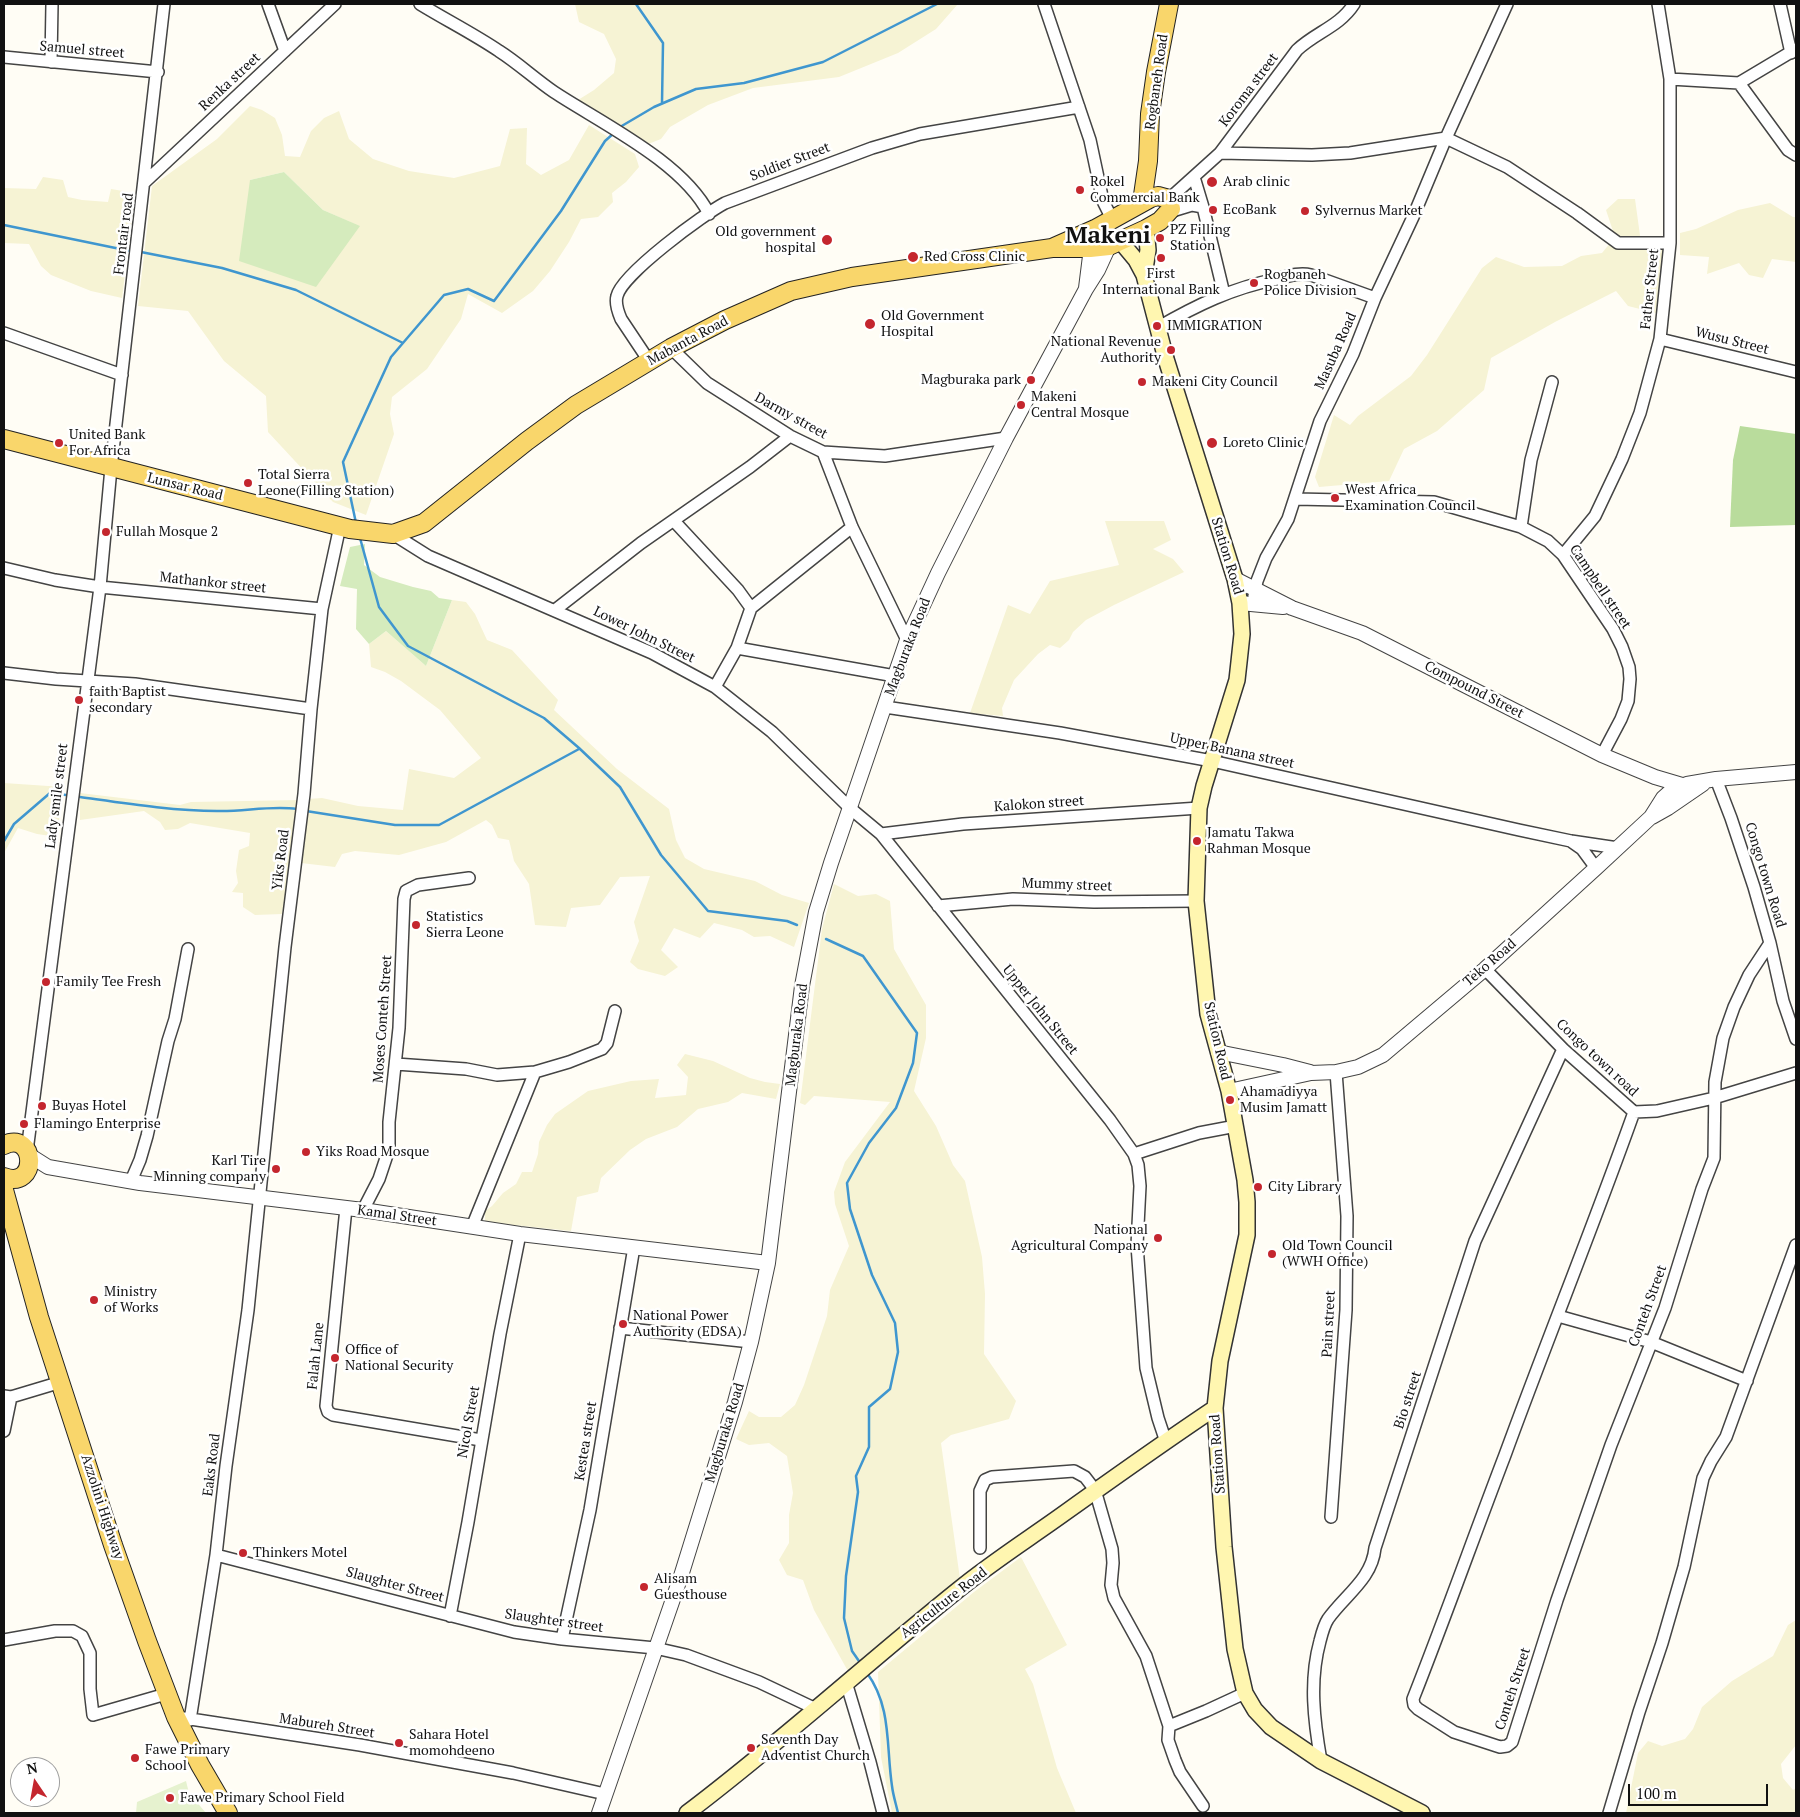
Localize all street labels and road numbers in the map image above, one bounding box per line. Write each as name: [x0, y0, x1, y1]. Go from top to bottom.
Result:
street label: Rogbaneh Road: [1142, 33, 1172, 131]
street label: Samuel street: [39, 38, 125, 62]
street label: Renka street: [196, 49, 264, 115]
street label: Koroma street: [1216, 50, 1282, 130]
street label: Soldier Street: [747, 139, 833, 185]
street label: Frontair road: [111, 192, 137, 276]
street label: Father Street: [1637, 248, 1663, 330]
street label: Masuba Road: [1312, 310, 1360, 392]
street label: Mabanta Road: [645, 313, 731, 369]
street label: Wusu Street: [1694, 324, 1770, 358]
street label: Darmy street: [752, 389, 830, 443]
street label: Lunsar Road: [146, 470, 224, 504]
street label: Station Road: [1207, 515, 1247, 597]
street label: Campbell street: [1565, 541, 1635, 633]
street label: Mathankor street: [159, 569, 267, 597]
street label: Magburaka Road: [882, 596, 934, 698]
street label: Lower John Street: [590, 603, 698, 667]
street label: Compound Street: [1422, 658, 1526, 722]
street label: Upper Banana street: [1168, 730, 1296, 772]
street label: Lady smile street: [42, 742, 72, 850]
street label: Kalokon street: [993, 792, 1085, 816]
street label: Congo town Road: [1741, 820, 1789, 930]
street label: Yiks Road: [269, 829, 293, 891]
street label: Mummy street: [1021, 875, 1113, 895]
street label: Teko Road: [1460, 936, 1520, 990]
street label: Moses Conteh Street: [370, 954, 396, 1084]
street label: Upper John Street: [999, 962, 1081, 1058]
street label: Magburaka Road: [782, 983, 812, 1087]
street label: Station Road: [1200, 1000, 1234, 1082]
street label: Congo town road: [1553, 1016, 1641, 1100]
street label: Kamal Street: [356, 1202, 438, 1230]
street label: Conteh Street: [1625, 1263, 1671, 1349]
street label: Pain street: [1319, 1290, 1339, 1358]
street label: Falah Lane: [304, 1321, 328, 1391]
street label: Bio street: [1391, 1369, 1425, 1431]
street label: Magburaka Road: [702, 1381, 748, 1485]
street label: Nicol Street: [454, 1384, 484, 1460]
street label: Kestea street: [571, 1400, 601, 1482]
street label: Station Road: [1207, 1414, 1229, 1494]
street label: Eaks Road: [200, 1433, 224, 1497]
street label: Azzolini Highway: [77, 1452, 127, 1562]
street label: Slaughter Street: [344, 1564, 446, 1606]
street label: Agriculture Road: [897, 1564, 991, 1642]
street label: Slaughter street: [504, 1606, 604, 1636]
street label: Conteh Street: [1492, 1646, 1534, 1732]
street label: Mabureh Street: [278, 1710, 376, 1742]

